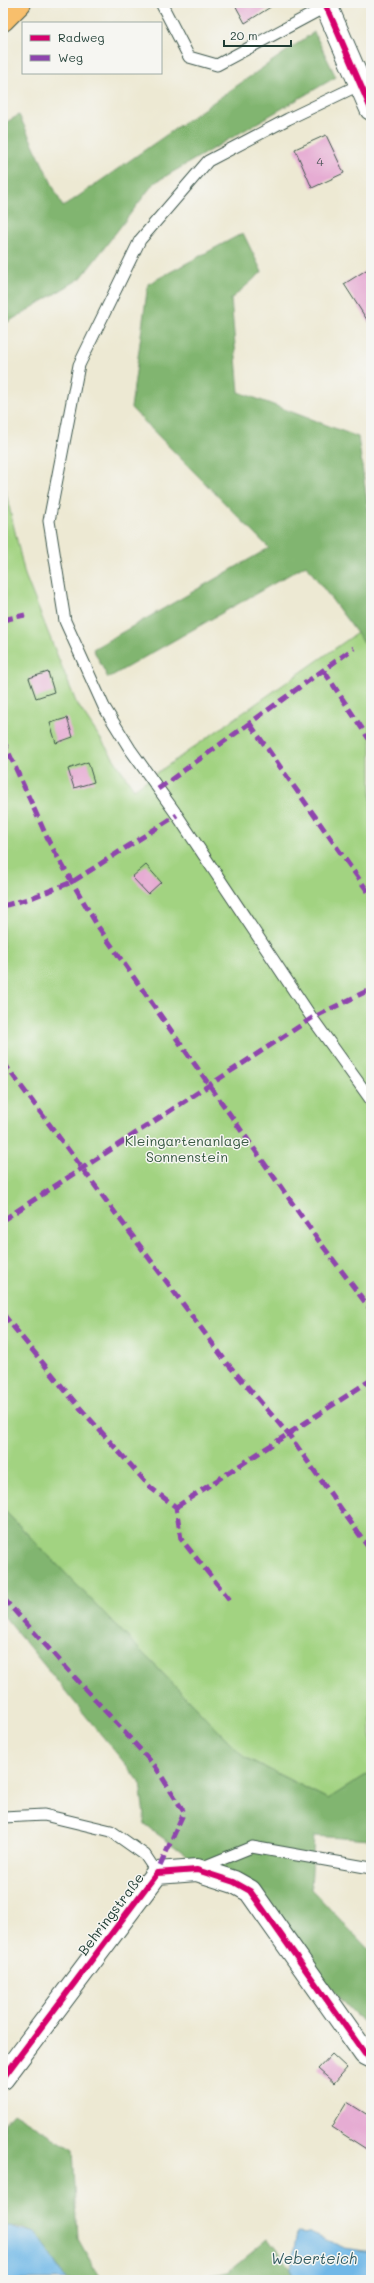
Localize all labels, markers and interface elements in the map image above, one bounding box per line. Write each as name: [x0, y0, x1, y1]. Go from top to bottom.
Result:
legend: [22, 22, 162, 74]
scale bar: [224, 22, 291, 48]
text: 20 m: [230, 27, 258, 43]
text: Radweg: [58, 29, 105, 45]
text: Weg: [58, 49, 83, 65]
house number: 4: [316, 153, 324, 169]
park label: Kleingartenanlage Sonnenstein: [125, 1131, 249, 1166]
street label: Behringstraße: [73, 1869, 148, 1959]
water label: Weberteich: [271, 2248, 357, 2268]

